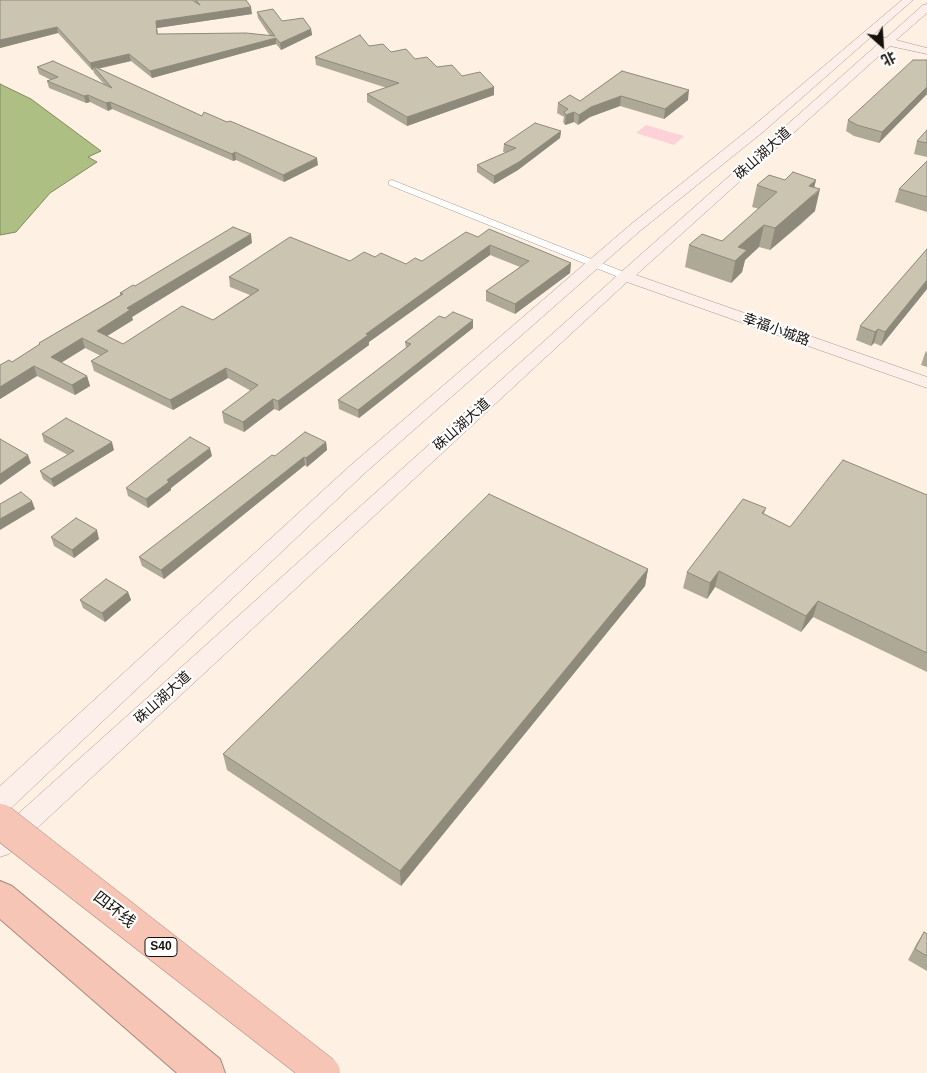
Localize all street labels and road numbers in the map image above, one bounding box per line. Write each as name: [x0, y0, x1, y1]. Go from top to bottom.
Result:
street label: 硃山湖大道: [731, 124, 795, 184]
street label: 幸福小城路: [740, 310, 812, 350]
street label: 硃山湖大道: [430, 395, 494, 455]
street label: 硃山湖大道: [131, 668, 195, 728]
street label: 四环线: [89, 888, 139, 932]
road number: S40: [145, 938, 177, 956]

